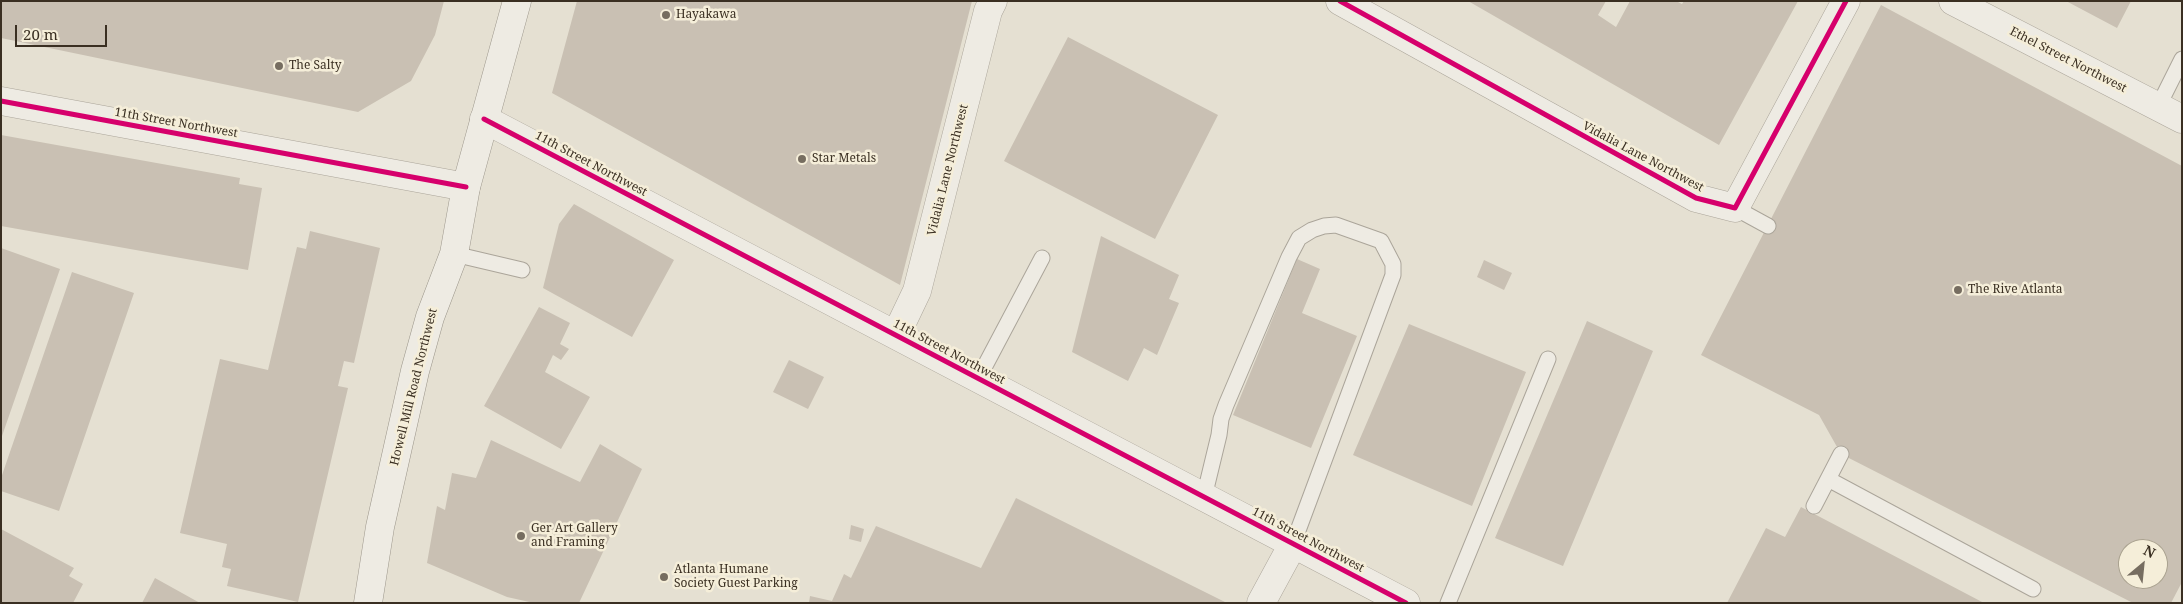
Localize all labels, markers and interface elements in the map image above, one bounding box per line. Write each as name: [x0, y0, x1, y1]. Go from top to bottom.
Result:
place label: Hayakawa: [676, 8, 736, 22]
marker: Hayakawa: [660, 9, 672, 21]
scale bar: [18, 15, 110, 47]
text: 20 m: [23, 24, 58, 44]
street label: Ethel Street Northwest: [2007, 24, 2129, 96]
place label: The Salty: [289, 59, 342, 73]
marker: The Salty: [273, 60, 285, 72]
street label: Vidalia Lane Northwest: [925, 103, 971, 237]
street label: 11th Street Northwest: [113, 105, 239, 141]
street label: Vidalia Lane Northwest: [1580, 119, 1706, 195]
street label: 11th Street Northwest: [532, 128, 650, 200]
place label: Star Metals: [812, 152, 876, 166]
marker: Star Metals: [796, 153, 808, 165]
place label: The Rive Atlanta: [1968, 283, 2063, 297]
marker: The Rive Atlanta: [1952, 284, 1964, 296]
street label: Howell Mill Road Northwest: [387, 307, 441, 467]
street label: 11th Street Northwest: [890, 316, 1008, 388]
street label: 11th Street Northwest: [1249, 504, 1367, 576]
place label: Ger Art Gallery and Framing: [531, 522, 618, 550]
marker: Ger Art Gallery and Framing: [515, 530, 527, 542]
north arrow: [2118, 539, 2168, 589]
text: N: [2140, 540, 2159, 562]
place label: Atlanta Humane Society Guest Parking: [674, 563, 798, 591]
marker: Atlanta Humane Society Guest Parking: [658, 571, 670, 583]

